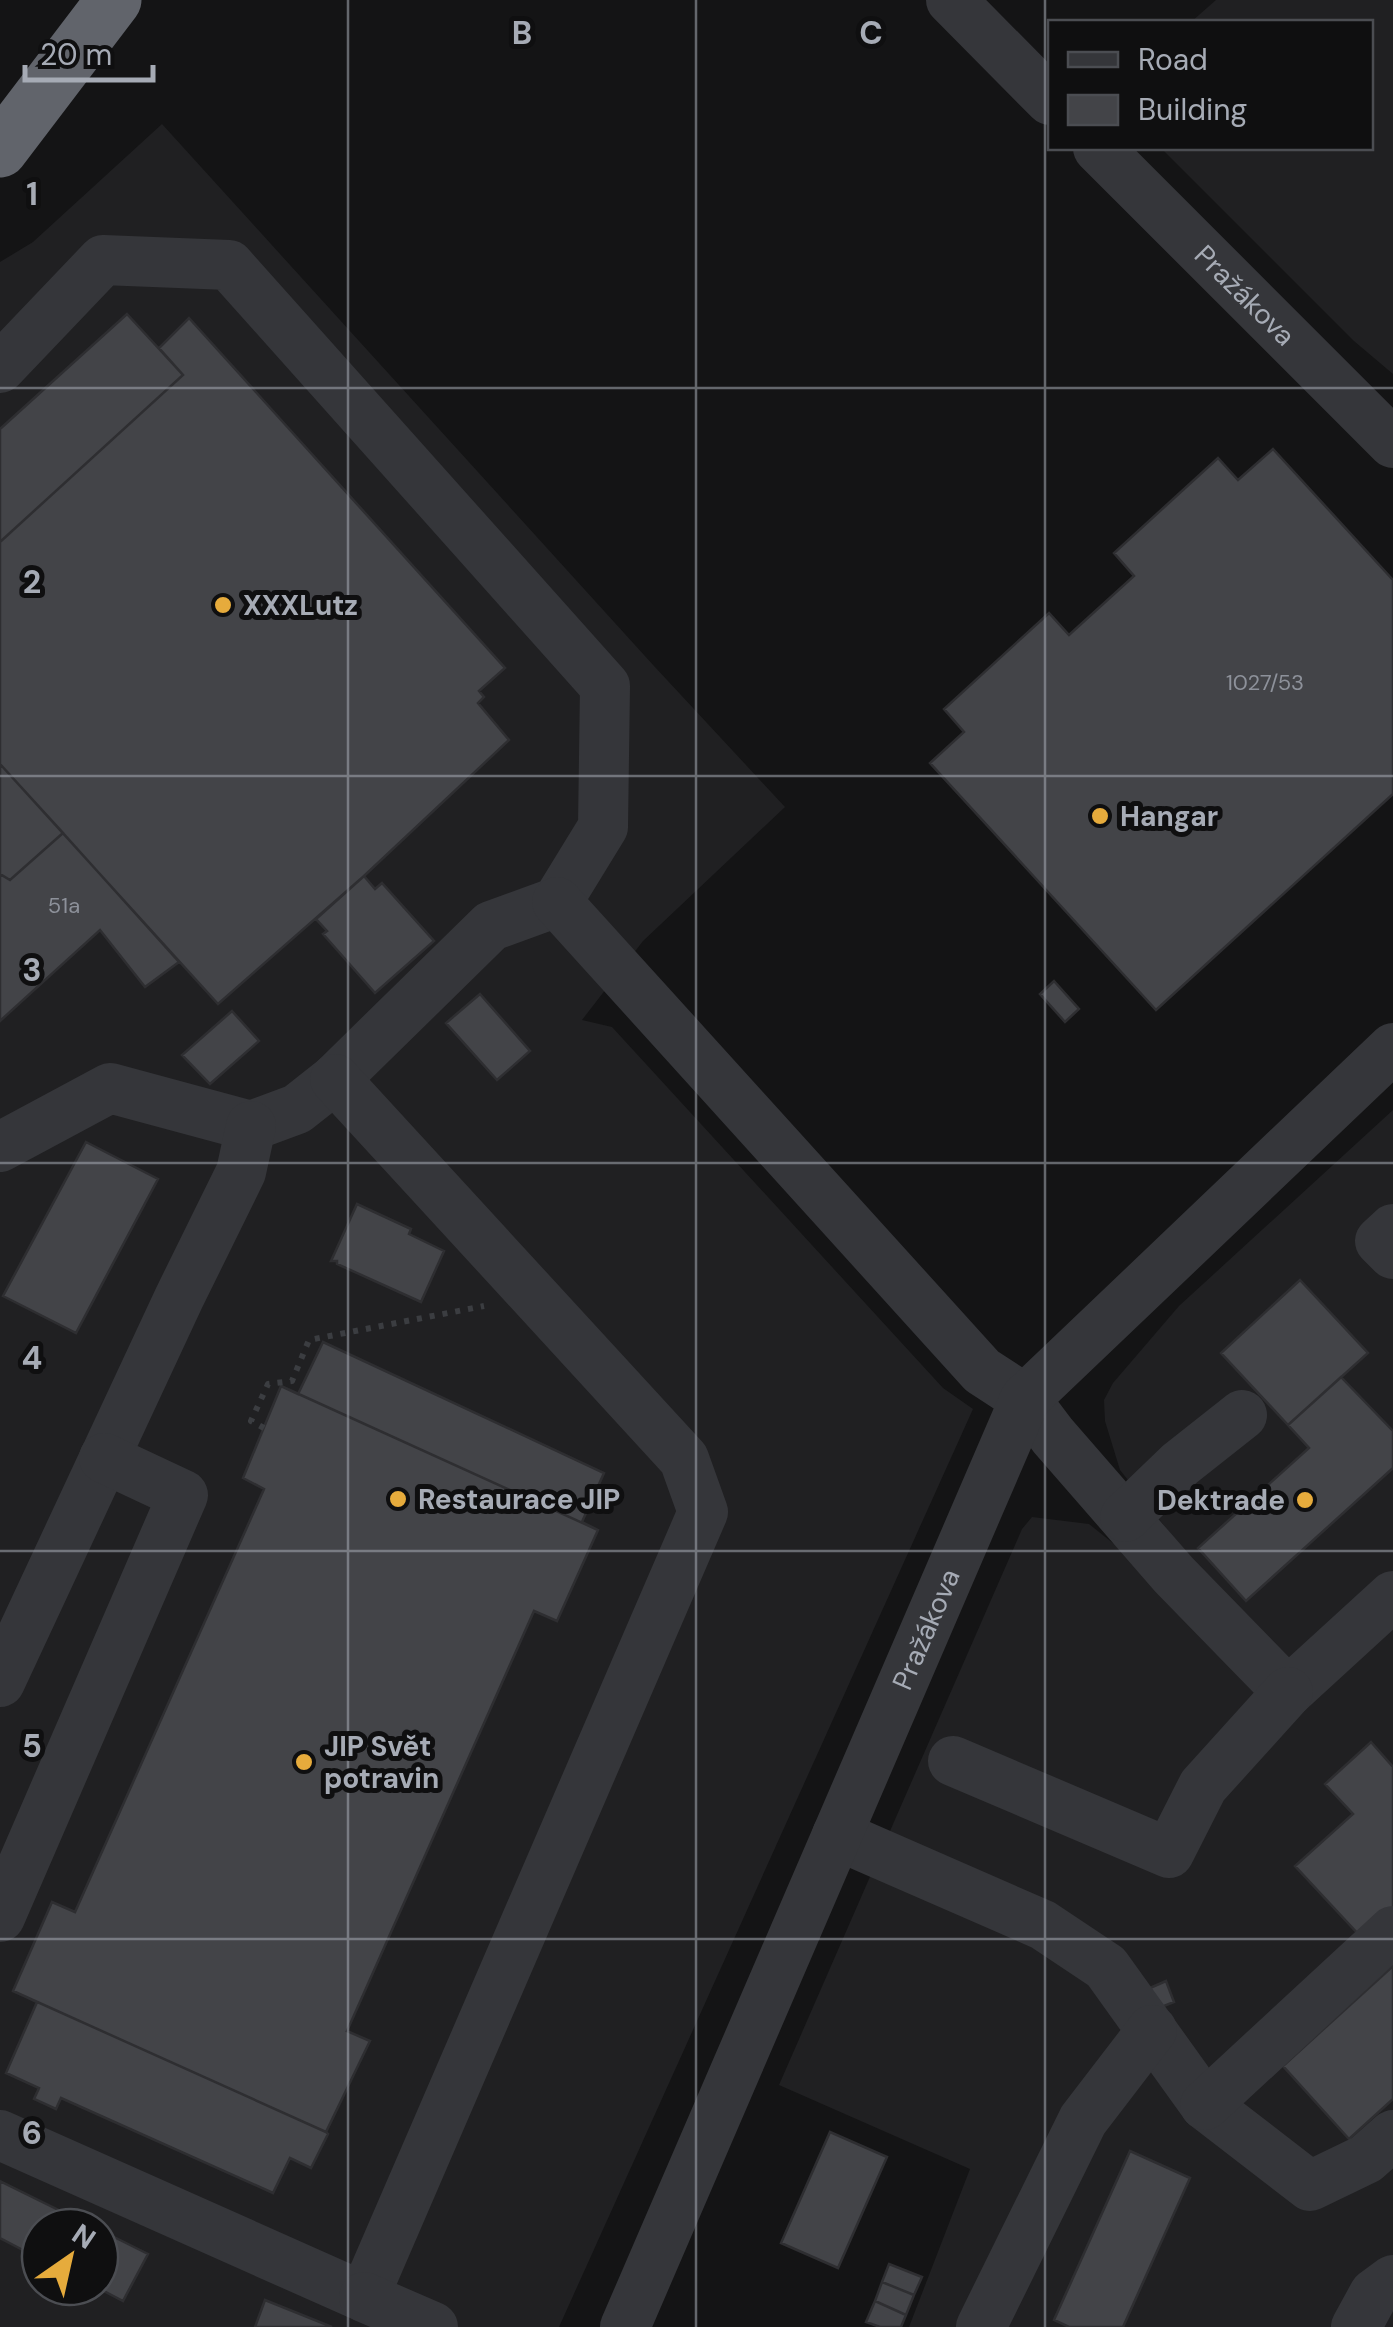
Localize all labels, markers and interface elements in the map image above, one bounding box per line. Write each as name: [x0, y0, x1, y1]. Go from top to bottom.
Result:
text: B: [512, 12, 532, 54]
text: C: [859, 12, 883, 54]
scale bar: [25, 20, 152, 82]
legend: [1048, 20, 1373, 150]
text: 20 m: [40, 35, 112, 74]
text: Road: [1138, 40, 1208, 79]
text: Building: [1138, 90, 1247, 129]
text: 1: [26, 173, 38, 215]
street label: Pražákova: [1187, 237, 1303, 353]
text: 2: [23, 561, 41, 603]
place label: XXXLutz: [243, 587, 358, 624]
marker: XXXLutz: [212, 594, 234, 616]
house number: 1027/53: [1226, 668, 1304, 697]
place label: Hangar: [1120, 798, 1218, 835]
marker: Hangar: [1089, 805, 1111, 827]
house number: 51a: [48, 891, 80, 920]
text: 3: [22, 949, 42, 991]
text: 4: [22, 1337, 42, 1379]
place label: Restaurace JIP: [418, 1481, 620, 1518]
place label: Dektrade: [1157, 1482, 1285, 1519]
marker: Restaurace JIP: [387, 1488, 409, 1510]
marker: Dektrade: [1294, 1489, 1316, 1511]
street label: Pražákova: [883, 1563, 968, 1695]
text: 5: [22, 1725, 42, 1767]
place label: JIP Svět potravin: [324, 1728, 439, 1797]
marker: JIP Svět potravin: [293, 1751, 315, 1773]
text: 6: [22, 2112, 42, 2154]
north arrow: [20, 2207, 120, 2307]
text: N: [65, 2216, 103, 2258]

